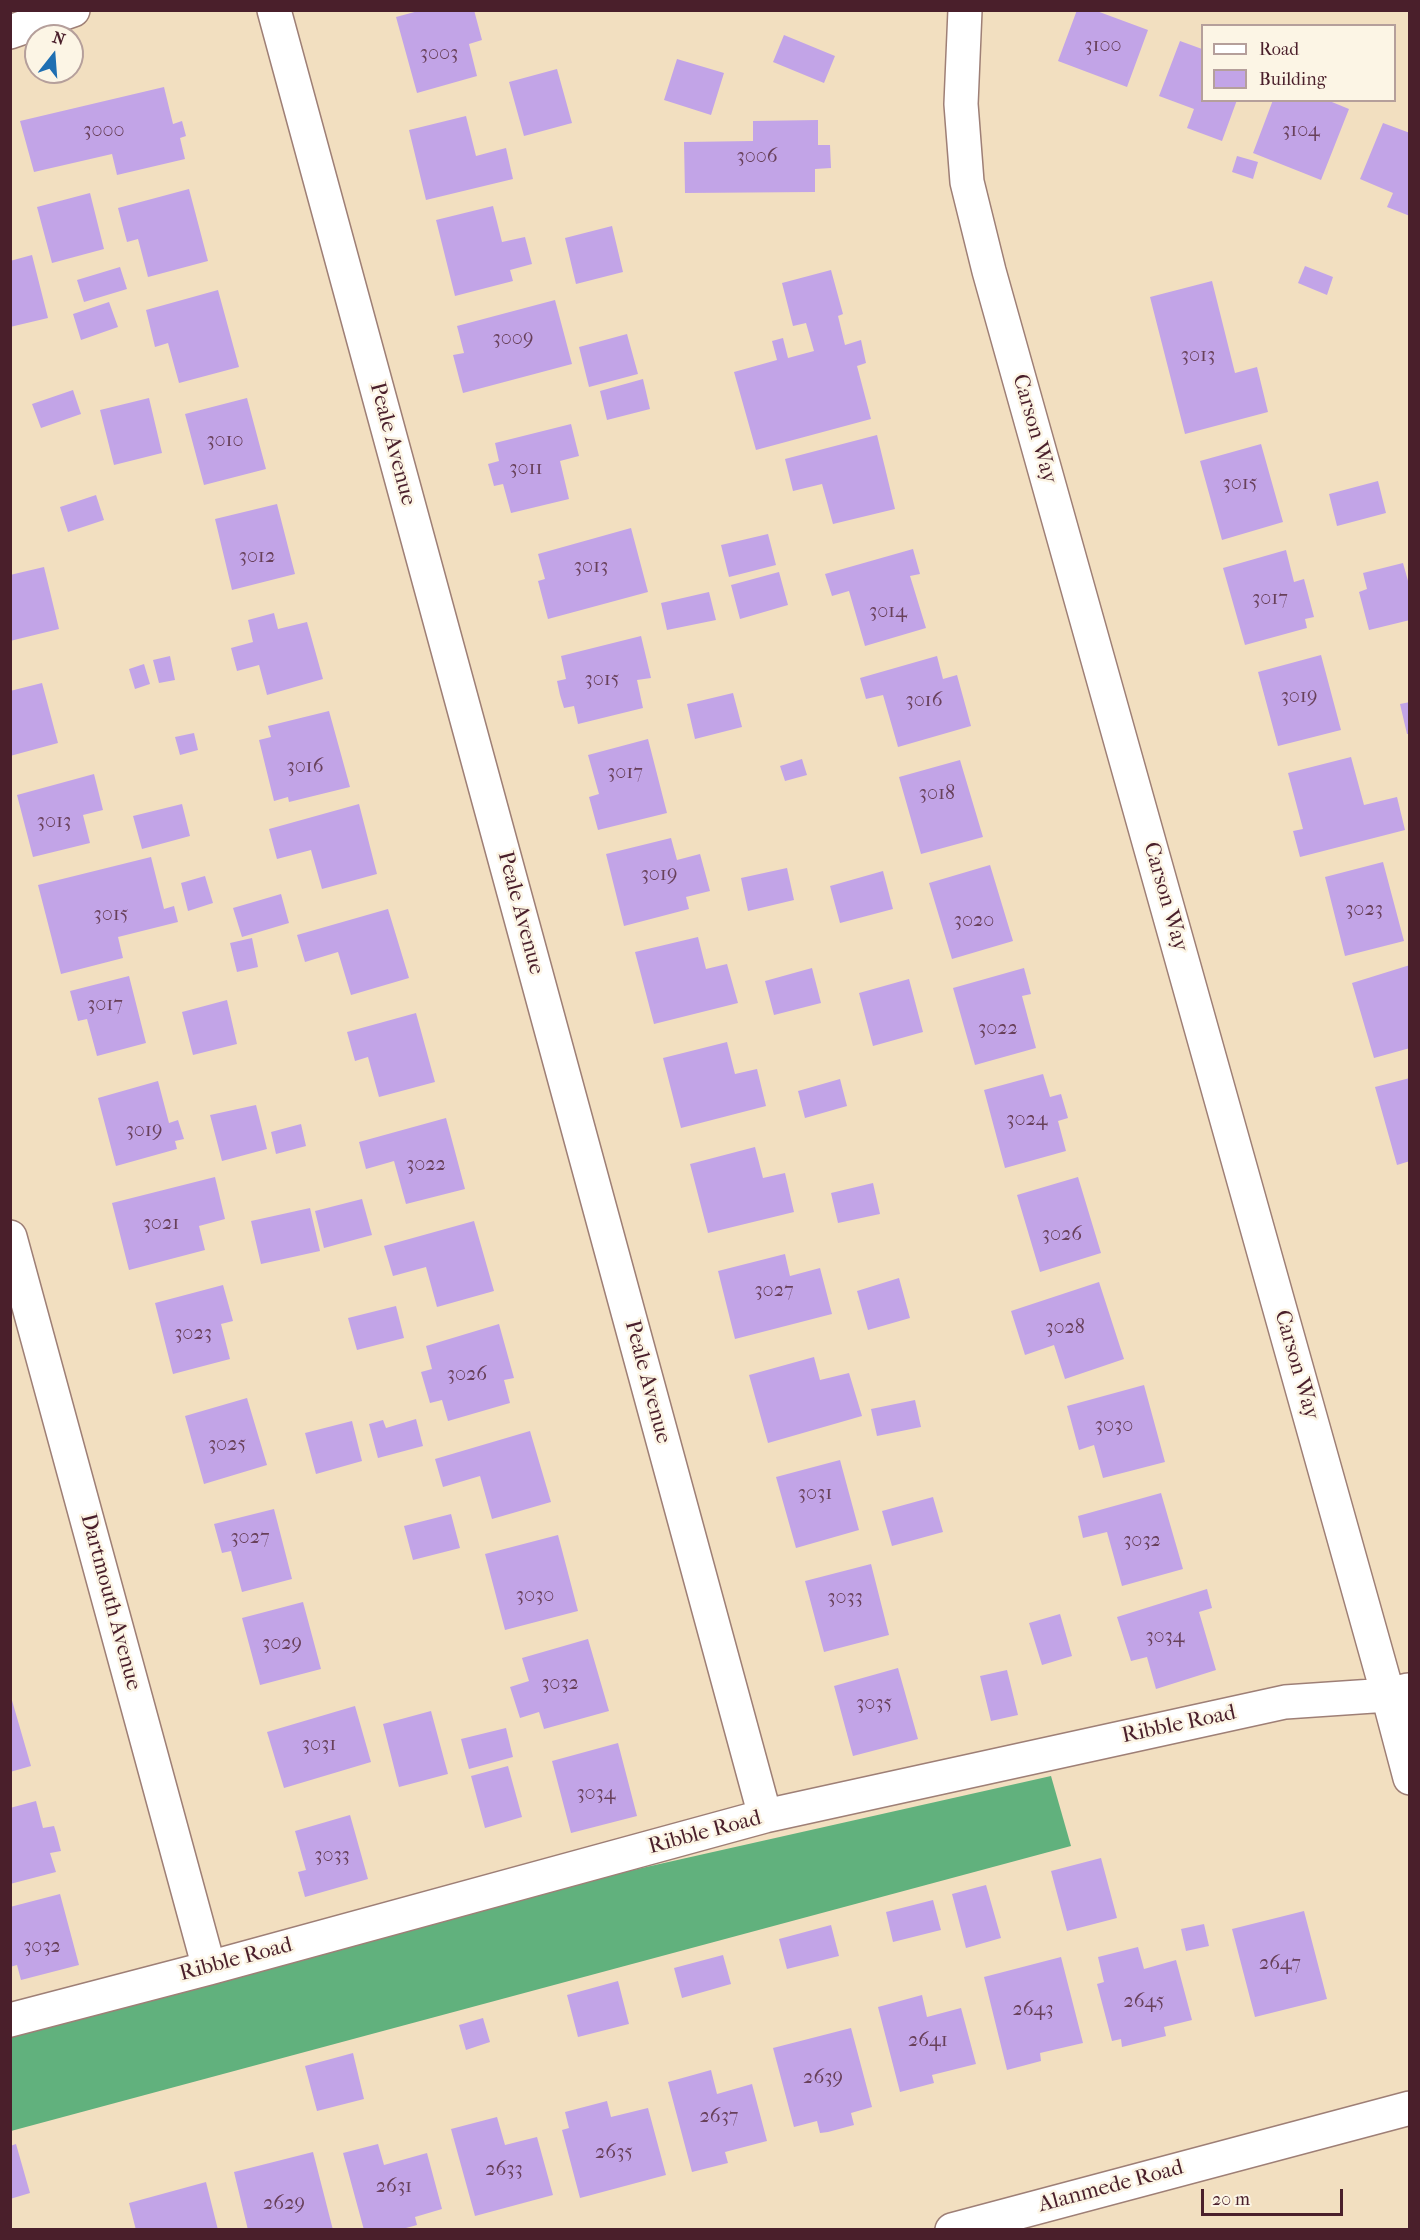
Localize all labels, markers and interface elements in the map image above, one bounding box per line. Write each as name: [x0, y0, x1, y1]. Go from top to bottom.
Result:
north arrow: [24, 24, 84, 84]
legend: [1201, 24, 1396, 102]
text: N: [50, 27, 67, 49]
house number: 3100: [1084, 34, 1122, 58]
text: Road: [1259, 39, 1299, 60]
house number: 3003: [420, 42, 458, 66]
text: Building: [1259, 69, 1326, 90]
house number: 3000: [83, 119, 125, 143]
house number: 3104: [1282, 119, 1320, 143]
house number: 3006: [736, 145, 778, 169]
house number: 3009: [493, 327, 533, 351]
house number: 3013: [1181, 344, 1215, 368]
street label: Carson Way: [1006, 371, 1062, 487]
street label: Peale Avenue: [363, 380, 421, 508]
house number: 3010: [206, 429, 244, 453]
house number: 3011: [509, 457, 543, 481]
house number: 3015: [1223, 472, 1257, 496]
house number: 3012: [239, 545, 275, 569]
house number: 3013: [574, 555, 608, 579]
house number: 3017: [1252, 587, 1288, 611]
house number: 3014: [869, 600, 907, 624]
house number: 3015: [585, 668, 619, 692]
house number: 3019: [1281, 685, 1317, 709]
house number: 3016: [905, 689, 943, 713]
house number: 3016: [286, 755, 324, 779]
house number: 3017: [607, 761, 643, 785]
house number: 3018: [919, 782, 955, 806]
house number: 3013: [37, 810, 71, 834]
street label: Carson Way: [1137, 839, 1193, 955]
street label: Peale Avenue: [491, 849, 549, 977]
house number: 3019: [641, 863, 677, 887]
house number: 3023: [1345, 898, 1383, 922]
house number: 3015: [94, 903, 128, 927]
house number: 3020: [954, 909, 994, 933]
house number: 3017: [87, 993, 123, 1017]
house number: 3022: [978, 1017, 1018, 1041]
house number: 3024: [1006, 1108, 1048, 1132]
house number: 3019: [126, 1119, 162, 1143]
house number: 3022: [406, 1153, 446, 1177]
house number: 3021: [143, 1212, 179, 1236]
house number: 3026: [1042, 1223, 1082, 1247]
house number: 3027: [754, 1279, 794, 1303]
street label: Carson Way: [1268, 1307, 1324, 1423]
house number: 3028: [1045, 1316, 1085, 1340]
street label: Peale Avenue: [618, 1318, 676, 1446]
house number: 3023: [174, 1322, 212, 1346]
house number: 3026: [447, 1363, 487, 1387]
house number: 3030: [1095, 1414, 1133, 1438]
house number: 3025: [208, 1433, 246, 1457]
house number: 3031: [798, 1482, 832, 1506]
street label: Dartmouth Avenue: [74, 1511, 146, 1693]
house number: 3027: [230, 1526, 270, 1550]
house number: 3032: [1123, 1529, 1161, 1553]
house number: 3030: [516, 1584, 554, 1608]
house number: 3033: [827, 1586, 863, 1610]
house number: 3034: [1145, 1625, 1185, 1649]
house number: 3029: [262, 1632, 302, 1656]
house number: 3032: [541, 1672, 579, 1696]
house number: 3035: [856, 1692, 892, 1716]
street label: Ribble Road: [1120, 1700, 1238, 1750]
house number: 3031: [302, 1733, 336, 1757]
house number: 3034: [576, 1782, 616, 1806]
street label: Ribble Road: [646, 1805, 764, 1861]
house number: 3033: [314, 1844, 350, 1868]
street label: Ribble Road: [177, 1932, 295, 1988]
house number: 3032: [23, 1935, 61, 1959]
house number: 2647: [1259, 1952, 1301, 1976]
house number: 2645: [1124, 1990, 1164, 2014]
house number: 2643: [1012, 1998, 1054, 2022]
house number: 2641: [908, 2029, 948, 2053]
house number: 2639: [803, 2066, 843, 2090]
house number: 2637: [700, 2105, 738, 2129]
house number: 2635: [595, 2141, 633, 2165]
street label: Alanmede Road: [1036, 2155, 1186, 2219]
house number: 2633: [485, 2158, 523, 2182]
house number: 2631: [376, 2175, 412, 2199]
scale bar: [1204, 2177, 1346, 2215]
text: 20 m: [1212, 2189, 1250, 2210]
house number: 2629: [263, 2192, 305, 2216]

